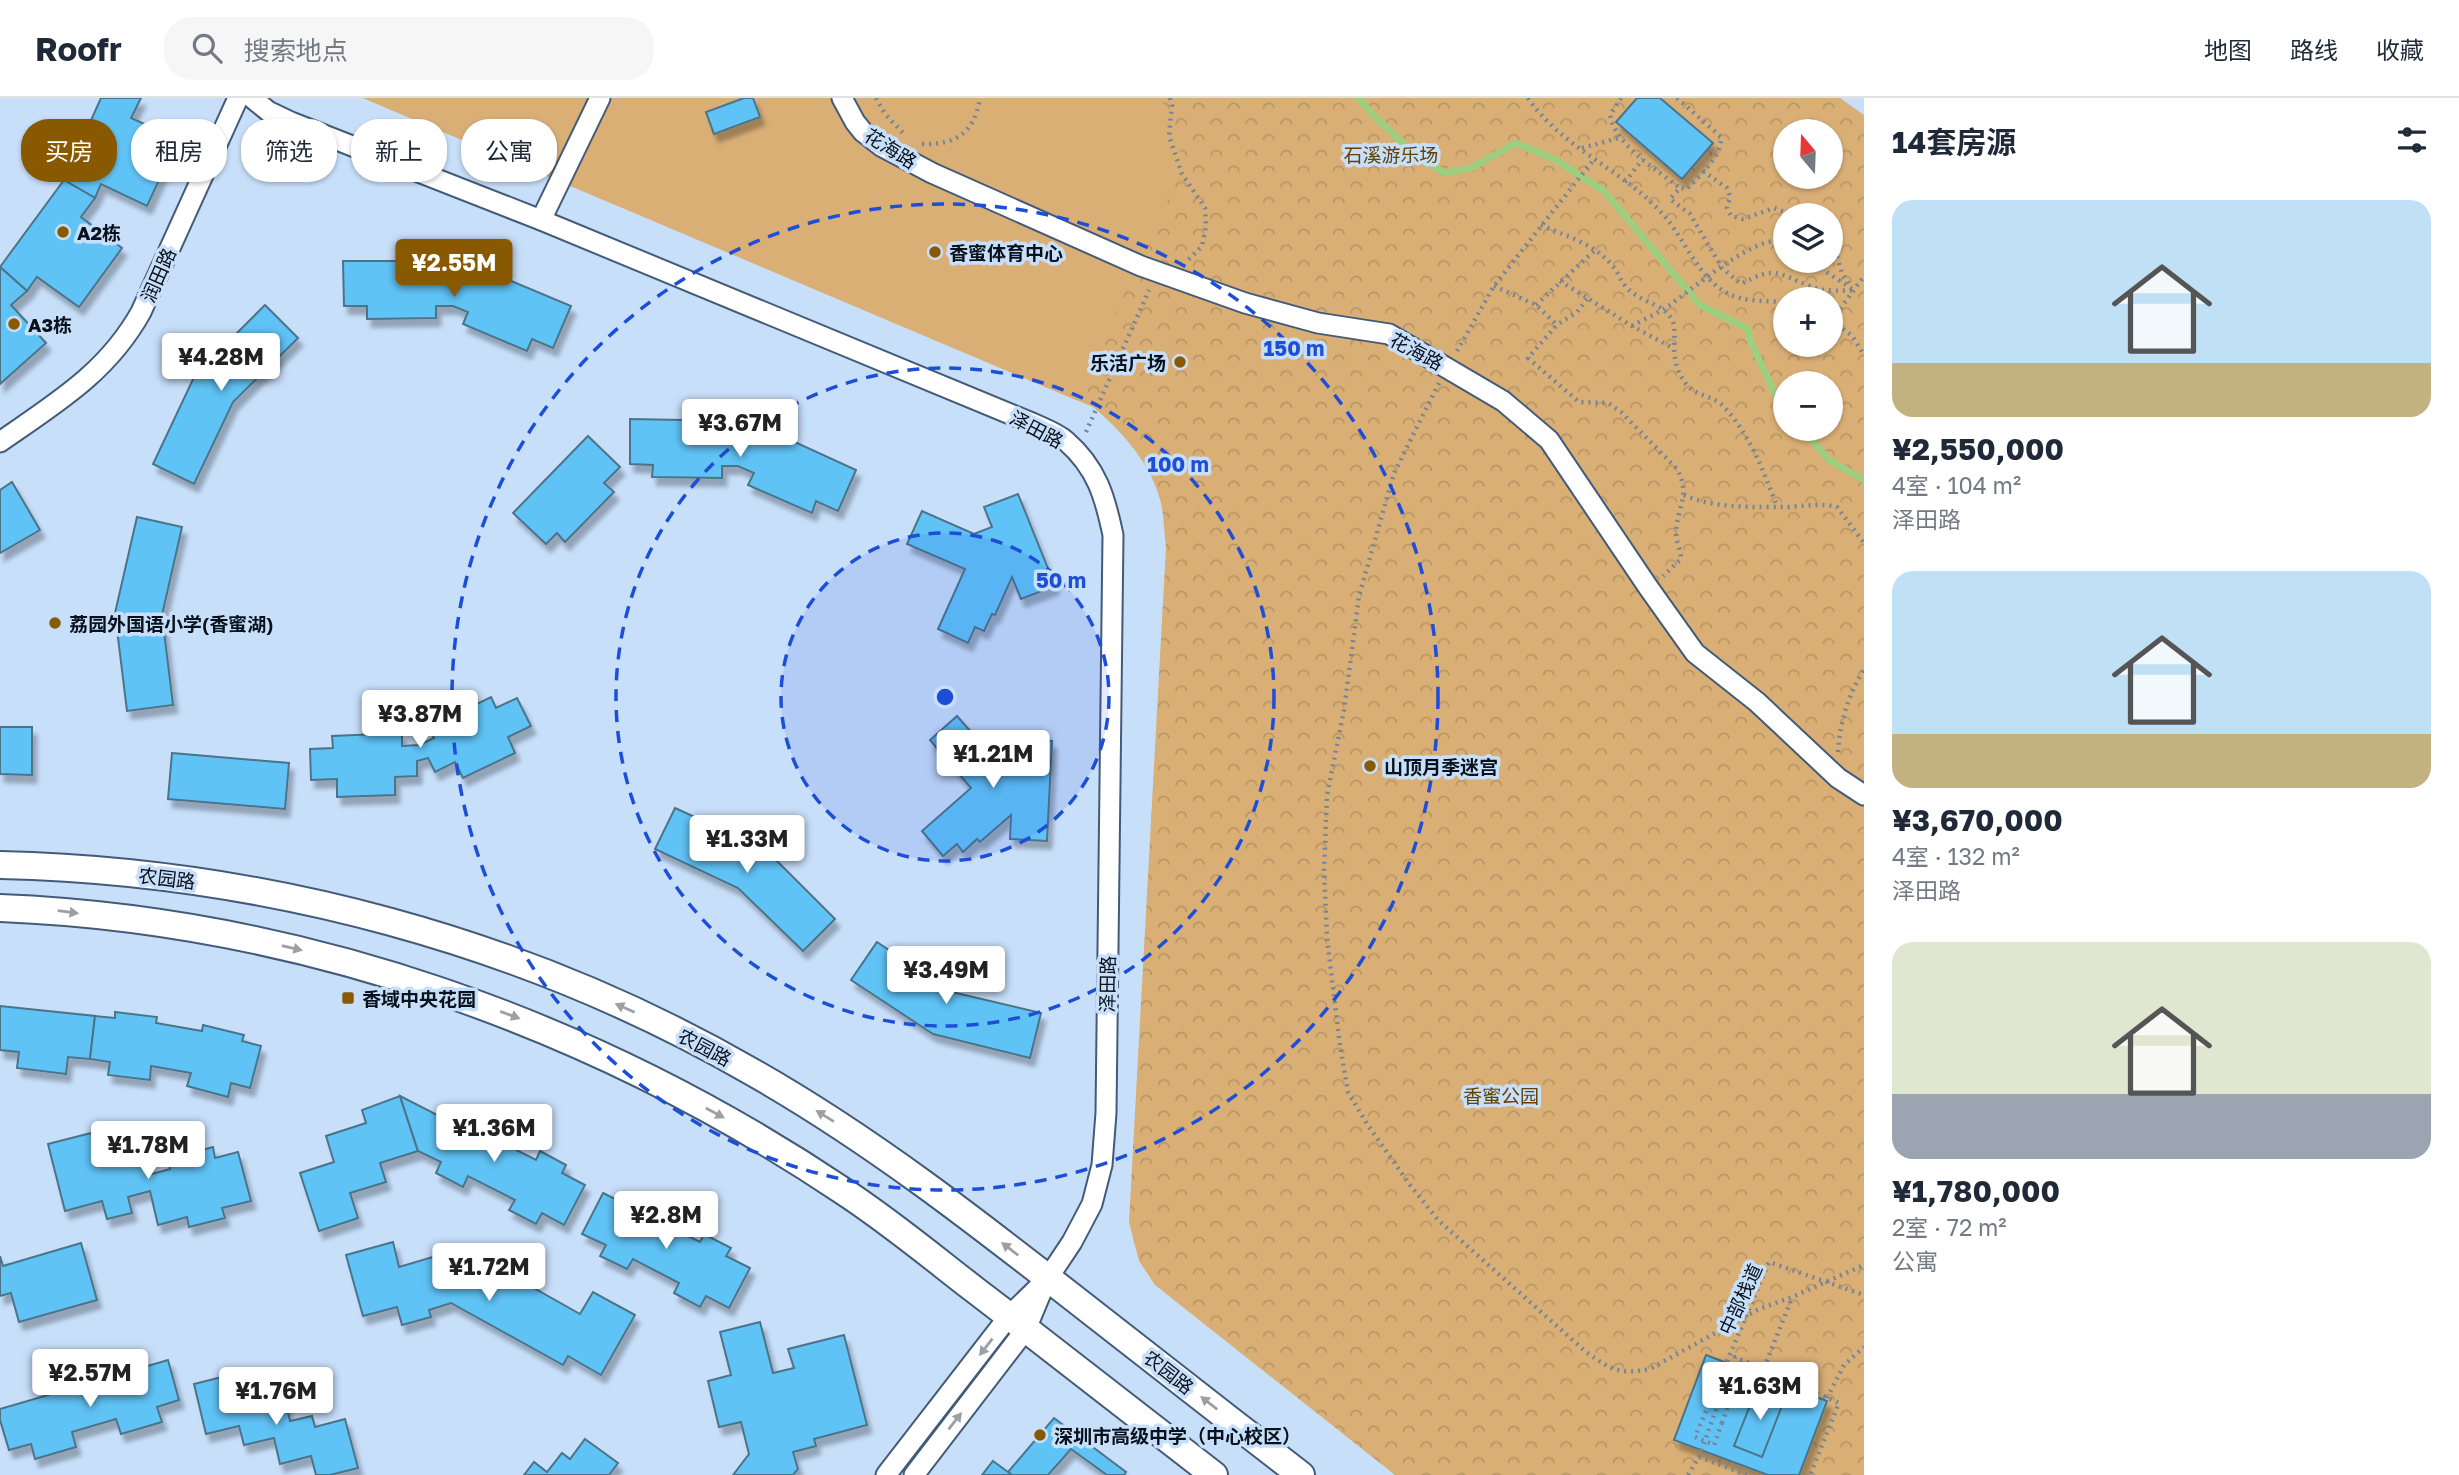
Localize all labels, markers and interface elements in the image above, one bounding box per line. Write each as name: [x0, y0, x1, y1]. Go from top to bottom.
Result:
search box: [164, 17, 654, 80]
text: Roofr: [35, 29, 122, 68]
icon: search: [188, 29, 226, 67]
text: 搜索地点: [244, 35, 348, 66]
text: 地图: [2204, 35, 2252, 64]
text: 路线: [2290, 35, 2338, 64]
text: 收藏: [2376, 35, 2424, 64]
chip: 买房: [21, 119, 117, 182]
chip: 租房: [131, 119, 227, 182]
chip: 筛选: [241, 119, 337, 182]
chip: 新上: [351, 119, 447, 182]
chip: 公寓: [461, 119, 557, 182]
north arrow: [1773, 119, 1843, 189]
map controls: [1773, 119, 1843, 441]
icon: filters: [2393, 121, 2431, 159]
street label: 花海路: [861, 123, 921, 173]
text: 14套房源: [1892, 124, 2016, 160]
park label: 石溪游乐场: [1343, 143, 1439, 166]
button: layers: [1773, 203, 1843, 273]
place label: A2栋: [77, 221, 121, 244]
marker: A2栋: [55, 224, 71, 240]
pin: ¥2.55M: [397, 240, 511, 299]
place label: 香蜜体育中心: [949, 241, 1063, 264]
street label: 润田路: [136, 244, 180, 306]
marker: 香蜜体育中心: [927, 244, 943, 260]
icon: home: [2099, 246, 2225, 372]
text: ¥2.55M: [411, 248, 497, 276]
button: +: [1773, 287, 1843, 357]
place label: A3栋: [28, 313, 72, 336]
marker: A3栋: [6, 316, 22, 332]
street label: 花海路: [1386, 327, 1448, 375]
pin: ¥4.28M: [164, 334, 278, 393]
text: 150 m: [1264, 335, 1324, 361]
text: ¥4.28M: [178, 342, 264, 370]
place label: 乐活广场: [1090, 351, 1166, 374]
marker: 乐活广场: [1172, 354, 1188, 370]
button: −: [1773, 371, 1843, 441]
pin: ¥3.67M: [683, 400, 797, 459]
street label: 泽田路: [1006, 405, 1068, 453]
text: ¥3.67M: [698, 408, 782, 436]
text: ¥2,550,000: [1892, 431, 2064, 467]
text: 100 m: [1147, 451, 1209, 477]
text: 4室 · 104 m²: [1892, 471, 2021, 499]
text: 泽田路: [1892, 505, 1961, 533]
text: 50 m: [1036, 567, 1086, 593]
place label: 荔园外国语小学(香蜜湖): [69, 612, 273, 635]
marker: 荔园外国语小学(香蜜湖): [47, 615, 63, 631]
icon: home: [2099, 617, 2225, 743]
centre of rings: [933, 685, 957, 709]
pin: ¥3.87M: [363, 690, 477, 750]
text: ¥3.87M: [378, 699, 462, 727]
pin: ¥1.21M: [936, 730, 1050, 790]
text: ¥1.21M: [953, 739, 1033, 767]
place label: 山顶月季迷宫: [1384, 755, 1498, 778]
marker: 山顶月季迷宫: [1362, 758, 1378, 774]
text: ¥3,670,000: [1892, 802, 2063, 838]
pin: ¥1.33M: [690, 816, 804, 875]
text: ¥1.33M: [706, 824, 788, 852]
text: 4室 · 132 m²: [1892, 842, 2020, 870]
street label: 农园路: [137, 863, 197, 893]
text: 泽田路: [1892, 876, 1961, 904]
one-way arrow: [57, 906, 79, 917]
one-way arrow: [282, 943, 304, 954]
pin: ¥3.49M: [889, 946, 1003, 1006]
text: ¥3.49M: [903, 955, 989, 983]
street label: 泽田路: [1095, 955, 1119, 1013]
place label: 香域中央花园: [362, 987, 476, 1010]
icon: home: [2099, 988, 2225, 1114]
marker: 香域中央花园: [340, 990, 356, 1006]
one-way arrow: [615, 1002, 635, 1014]
one-way arrow: [499, 1010, 520, 1021]
street label: 农园路: [674, 1023, 736, 1071]
park label: 香蜜公园: [1463, 1084, 1539, 1107]
pin: ¥1.36M: [437, 1104, 551, 1164]
one-way arrow: [705, 1107, 725, 1119]
one-way arrow: [815, 1110, 834, 1123]
text: ¥1.36M: [452, 1113, 536, 1141]
pin: ¥1.78M: [91, 1122, 205, 1181]
text: ¥1.78M: [107, 1130, 189, 1158]
text: ¥1,780,000: [1892, 1173, 2060, 1209]
pin: ¥2.8M: [617, 1192, 715, 1251]
text: ¥2.8M: [630, 1200, 702, 1228]
text: 2室 · 72 m²: [1892, 1213, 2007, 1241]
one-way arrow: [1001, 1241, 1019, 1256]
pin: ¥1.72M: [432, 1244, 546, 1303]
text: 公寓: [1892, 1247, 1938, 1275]
text: ¥1.72M: [448, 1252, 530, 1280]
street label: 中部栈道: [1714, 1260, 1766, 1338]
one-way arrow: [978, 1337, 993, 1355]
street label: 农园路: [1139, 1345, 1199, 1399]
pin: ¥2.57M: [33, 1350, 147, 1409]
text: ¥2.57M: [48, 1358, 132, 1386]
pin: ¥1.63M: [1703, 1362, 1817, 1422]
pin: ¥1.76M: [219, 1368, 333, 1427]
text: ¥1.63M: [1718, 1371, 1802, 1399]
text: ¥1.76M: [235, 1376, 317, 1404]
one-way arrow: [1200, 1396, 1218, 1411]
one-way arrow: [948, 1412, 962, 1430]
place label: 深圳市高级中学（中心校区）: [1054, 1424, 1301, 1447]
marker: 深圳市高级中学（中心校区）: [1032, 1427, 1048, 1443]

